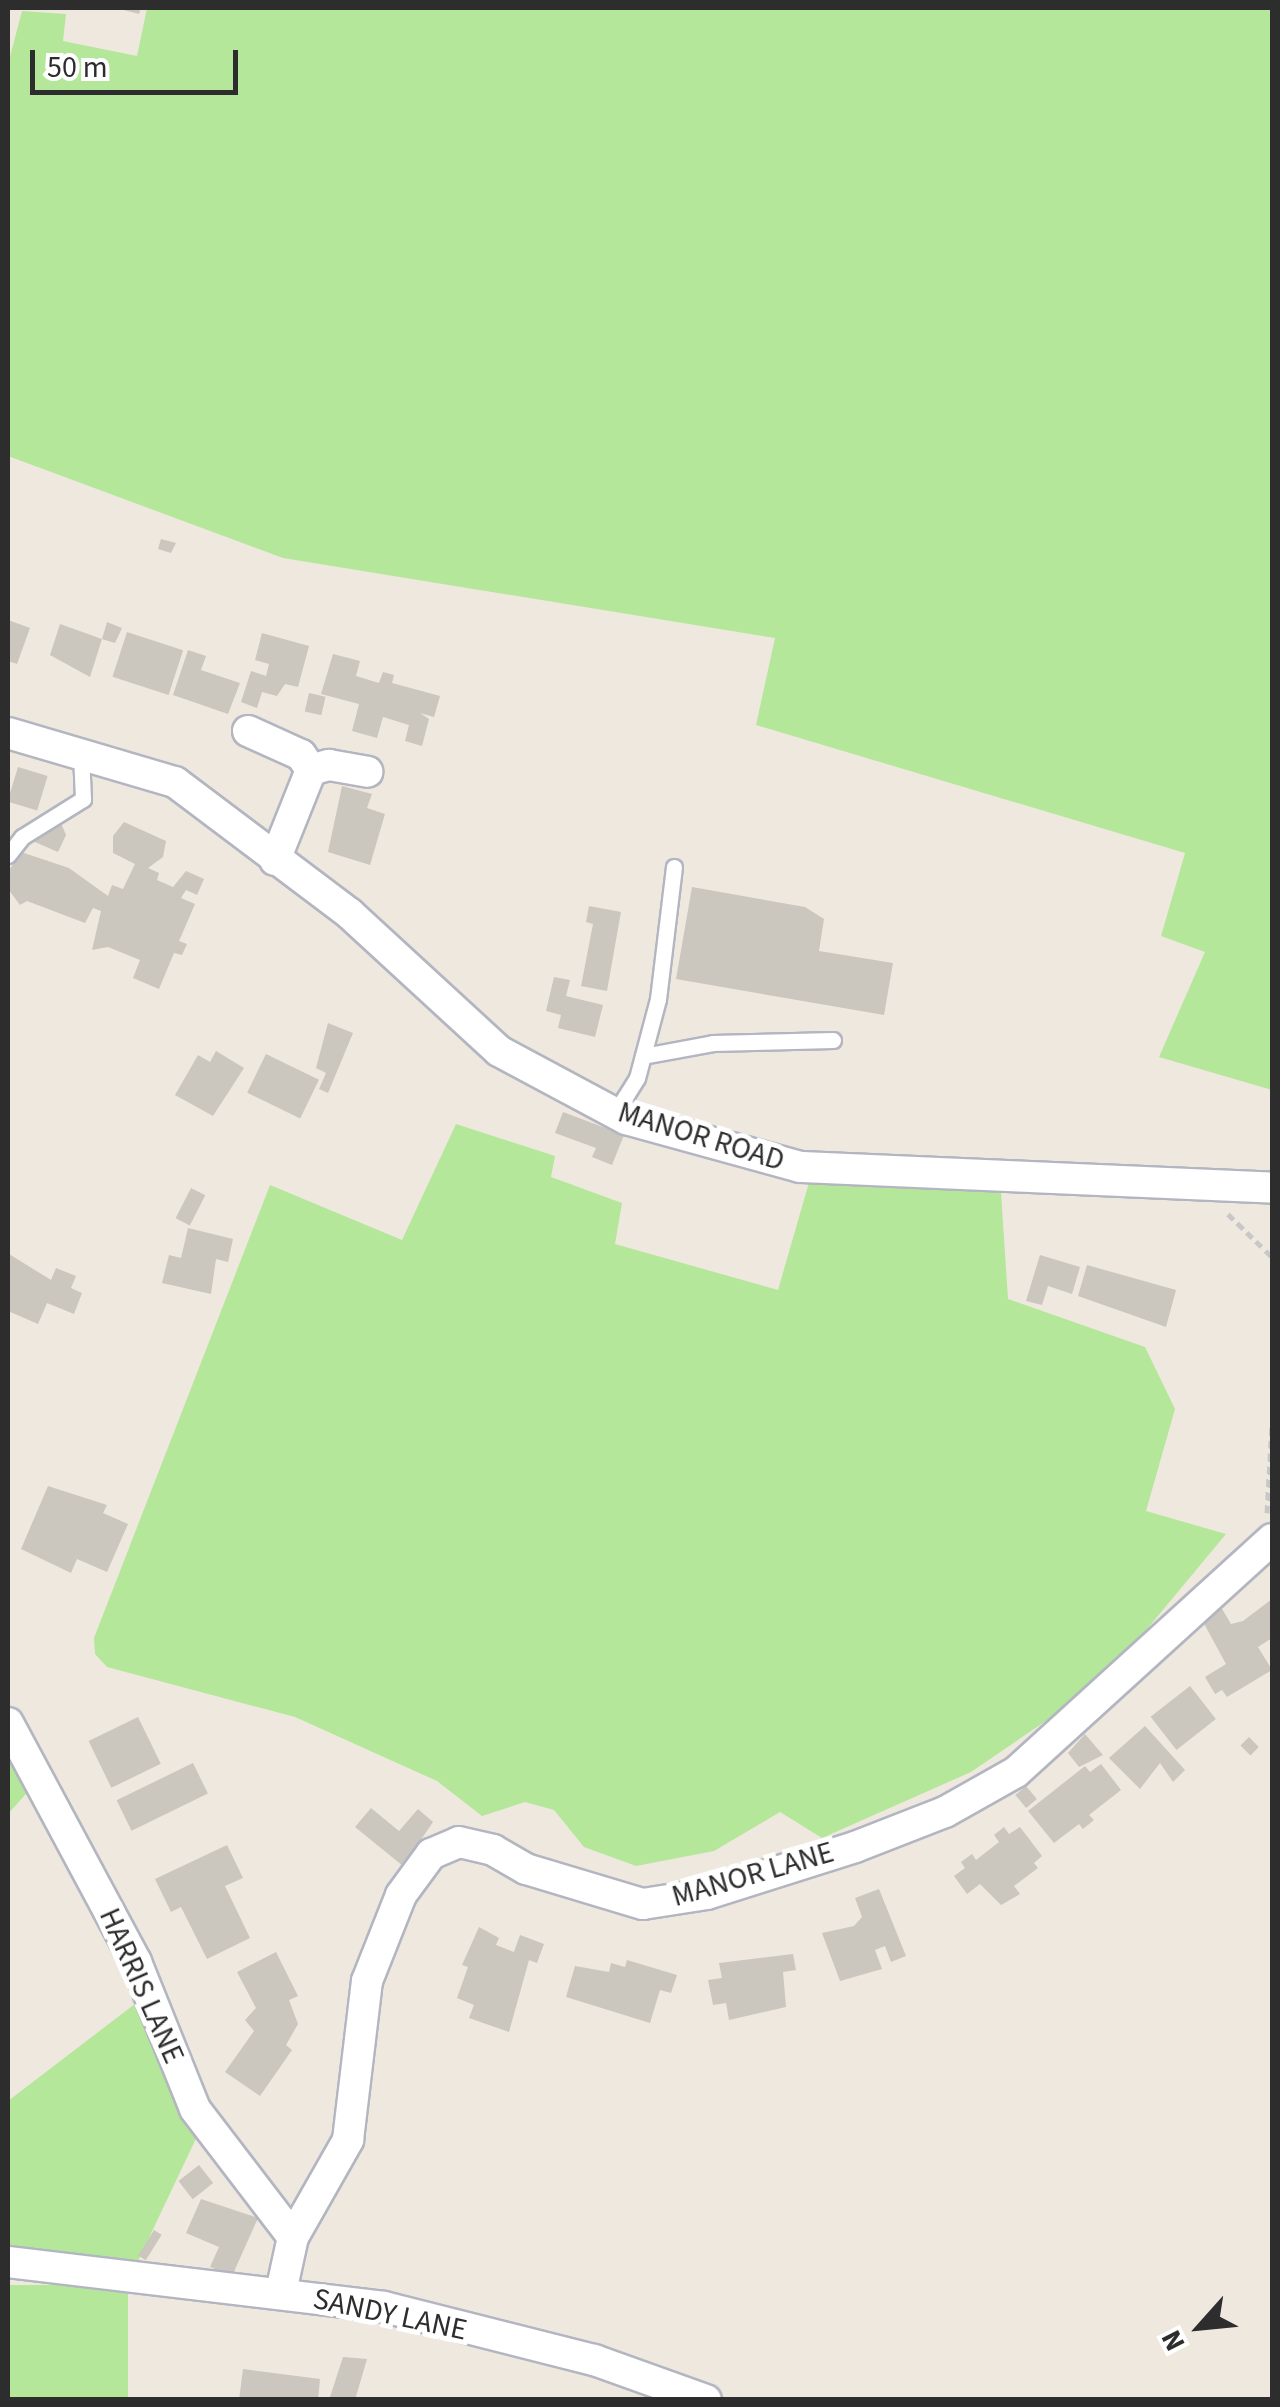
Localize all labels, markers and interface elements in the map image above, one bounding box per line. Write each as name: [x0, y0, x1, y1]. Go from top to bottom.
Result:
scale bar: [35, 30, 242, 92]
text: 50 m: [47, 46, 108, 89]
street label: MANOR ROAD: [614, 1095, 788, 1179]
street label: MANOR LANE: [668, 1835, 838, 1915]
street label: HARRIS LANE: [91, 1903, 191, 2069]
north arrow: [1150, 2277, 1250, 2377]
street label: SANDY LANE: [310, 2281, 470, 2349]
text: N: [1151, 2323, 1195, 2358]

